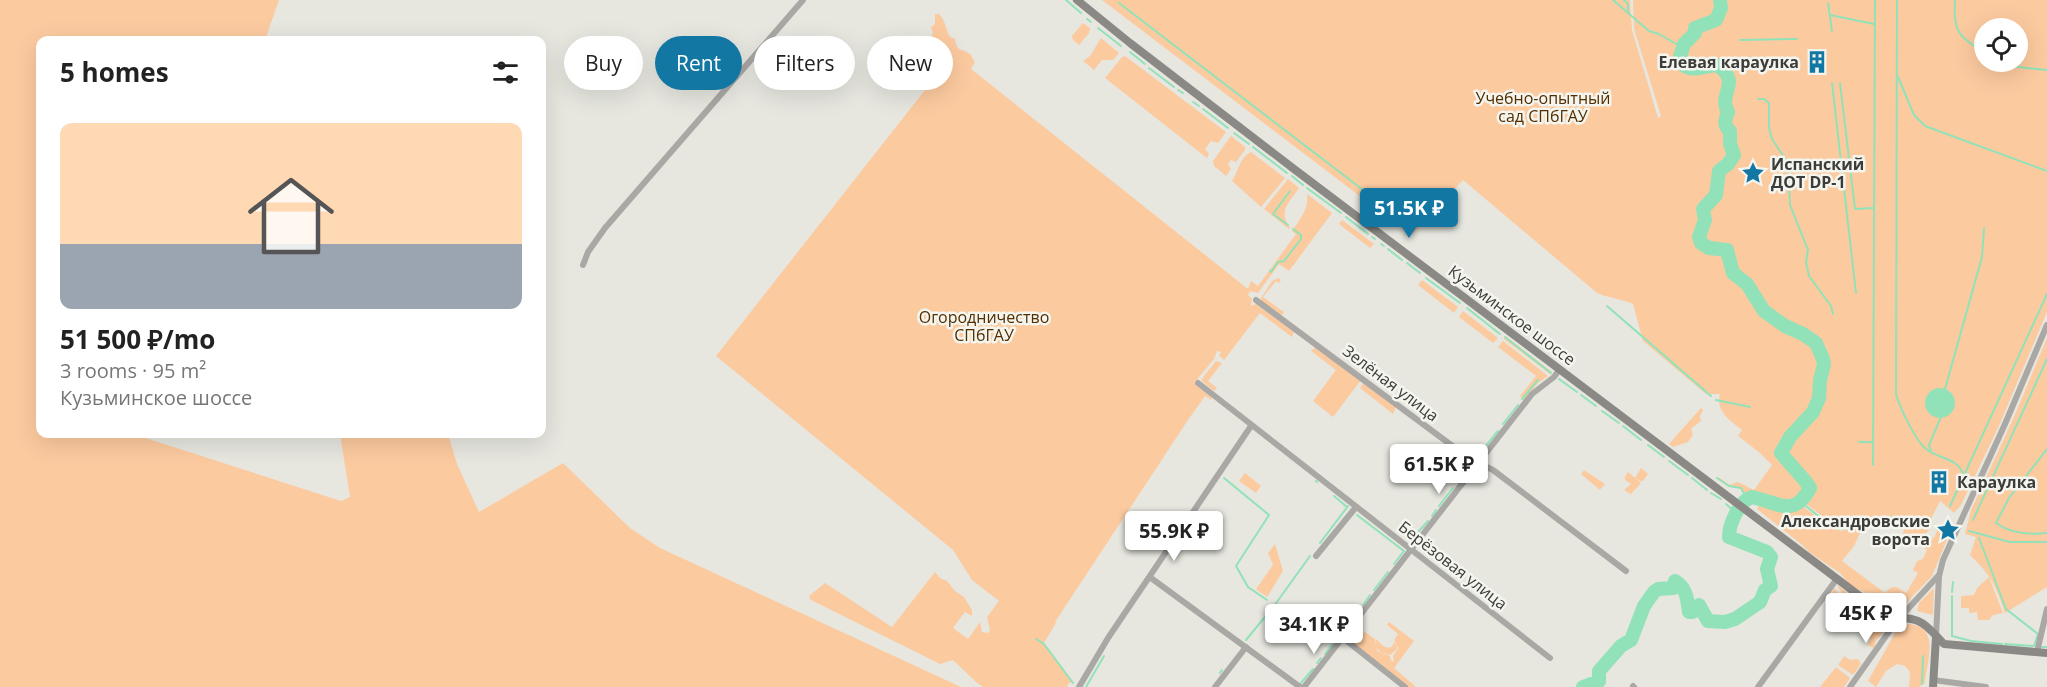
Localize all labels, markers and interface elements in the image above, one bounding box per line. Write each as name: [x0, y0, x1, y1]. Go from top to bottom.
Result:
map controls: [1974, 18, 2028, 72]
button: locate: [1974, 18, 2028, 72]
chip: Buy: [564, 36, 643, 90]
chip: Rent: [655, 36, 742, 90]
chip: Filters: [754, 36, 855, 90]
chip: New: [867, 36, 953, 90]
building icon: Елевая караулка: [1804, 49, 1830, 75]
place label: Елевая караулка: [1659, 51, 1799, 73]
text: 5 homes: [60, 54, 169, 90]
icon: filters: [489, 56, 522, 89]
park label: Учебно-опытный сад СПбГАУ: [1476, 87, 1610, 127]
place label: Испанский ДОТ DP-1: [1771, 153, 1864, 193]
place icon: Испанский ДОТ DP-1: [1740, 160, 1766, 186]
icon: home: [237, 162, 345, 270]
pin: 51.5K ₽: [1354, 188, 1464, 239]
text: 51.5K ₽: [1374, 194, 1444, 221]
street label: Кузьминское шоссе: [1444, 260, 1580, 370]
park label: Огородничество СПбГАУ: [919, 306, 1049, 346]
text: 51 500 ₽/mo: [60, 321, 215, 357]
street label: Зелёная улица: [1339, 340, 1443, 426]
text: 3 rooms · 95 m²: [60, 357, 206, 384]
text: Кузьминское шоссе: [60, 384, 252, 411]
pin: 61.5K ₽: [1384, 444, 1494, 495]
text: 61.5K ₽: [1404, 450, 1474, 477]
building icon: Караулка: [1926, 469, 1952, 495]
place label: Караулка: [1957, 471, 2036, 493]
place label: Александровские ворота: [1781, 510, 1930, 550]
pin: 55.9K ₽: [1119, 511, 1229, 562]
street label: Берёзовая улица: [1394, 516, 1512, 614]
text: 55.9K ₽: [1139, 517, 1209, 544]
place icon: Александровские ворота: [1935, 517, 1961, 543]
pin: 45K ₽: [1824, 593, 1908, 644]
text: 45K ₽: [1840, 599, 1893, 626]
pin: 34.1K ₽: [1259, 604, 1369, 655]
text: 34.1K ₽: [1279, 610, 1349, 637]

